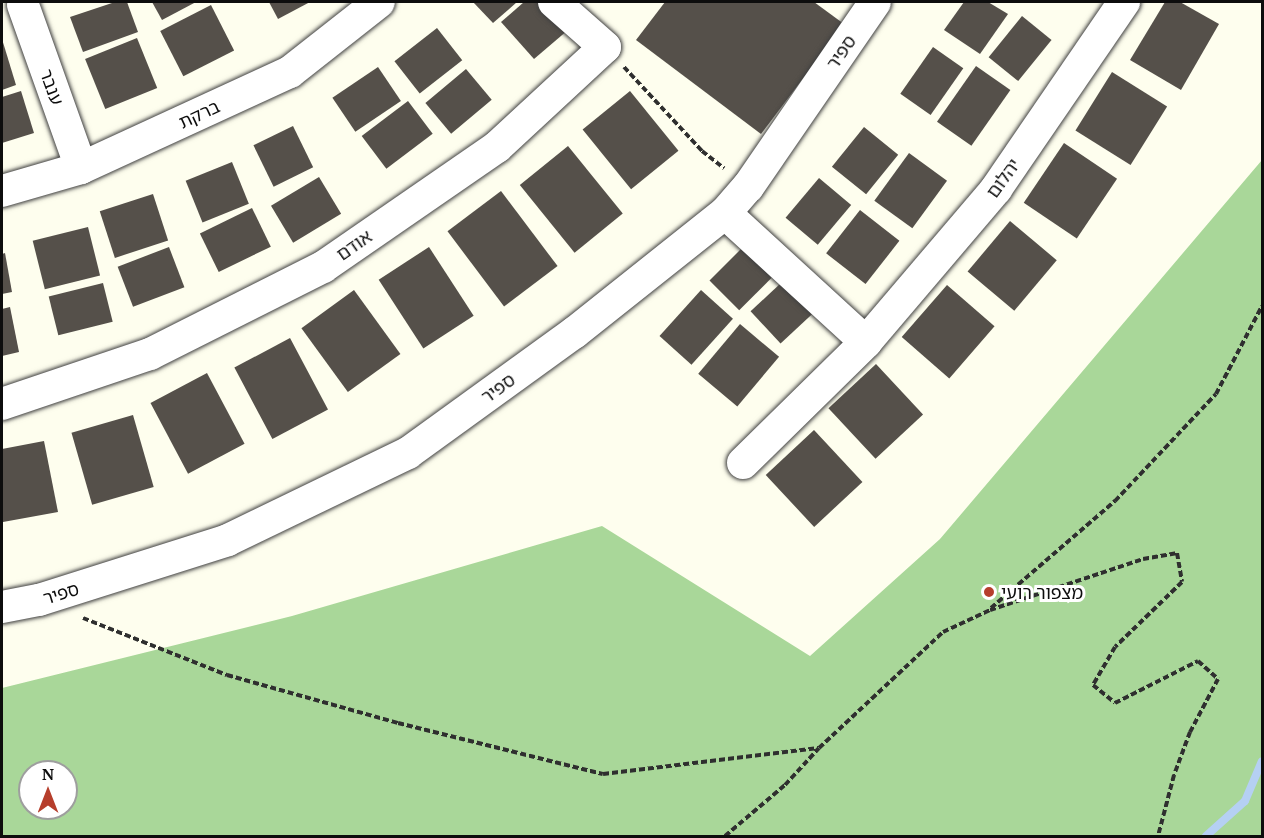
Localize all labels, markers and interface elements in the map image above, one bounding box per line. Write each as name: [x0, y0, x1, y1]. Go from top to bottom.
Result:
street label: ספיר: [822, 31, 860, 73]
street label: ענבר: [36, 66, 68, 108]
street label: ברקת: [175, 95, 223, 133]
street label: יהלום: [982, 154, 1024, 202]
street label: אודם: [332, 225, 376, 265]
street label: ספיר: [477, 369, 519, 407]
street label: ספיר: [40, 577, 82, 609]
place label: מצפור רועי: [1001, 581, 1083, 603]
marker: מצפור רועי: [982, 585, 996, 599]
north arrow: [18, 760, 78, 820]
text: N: [42, 763, 54, 785]

